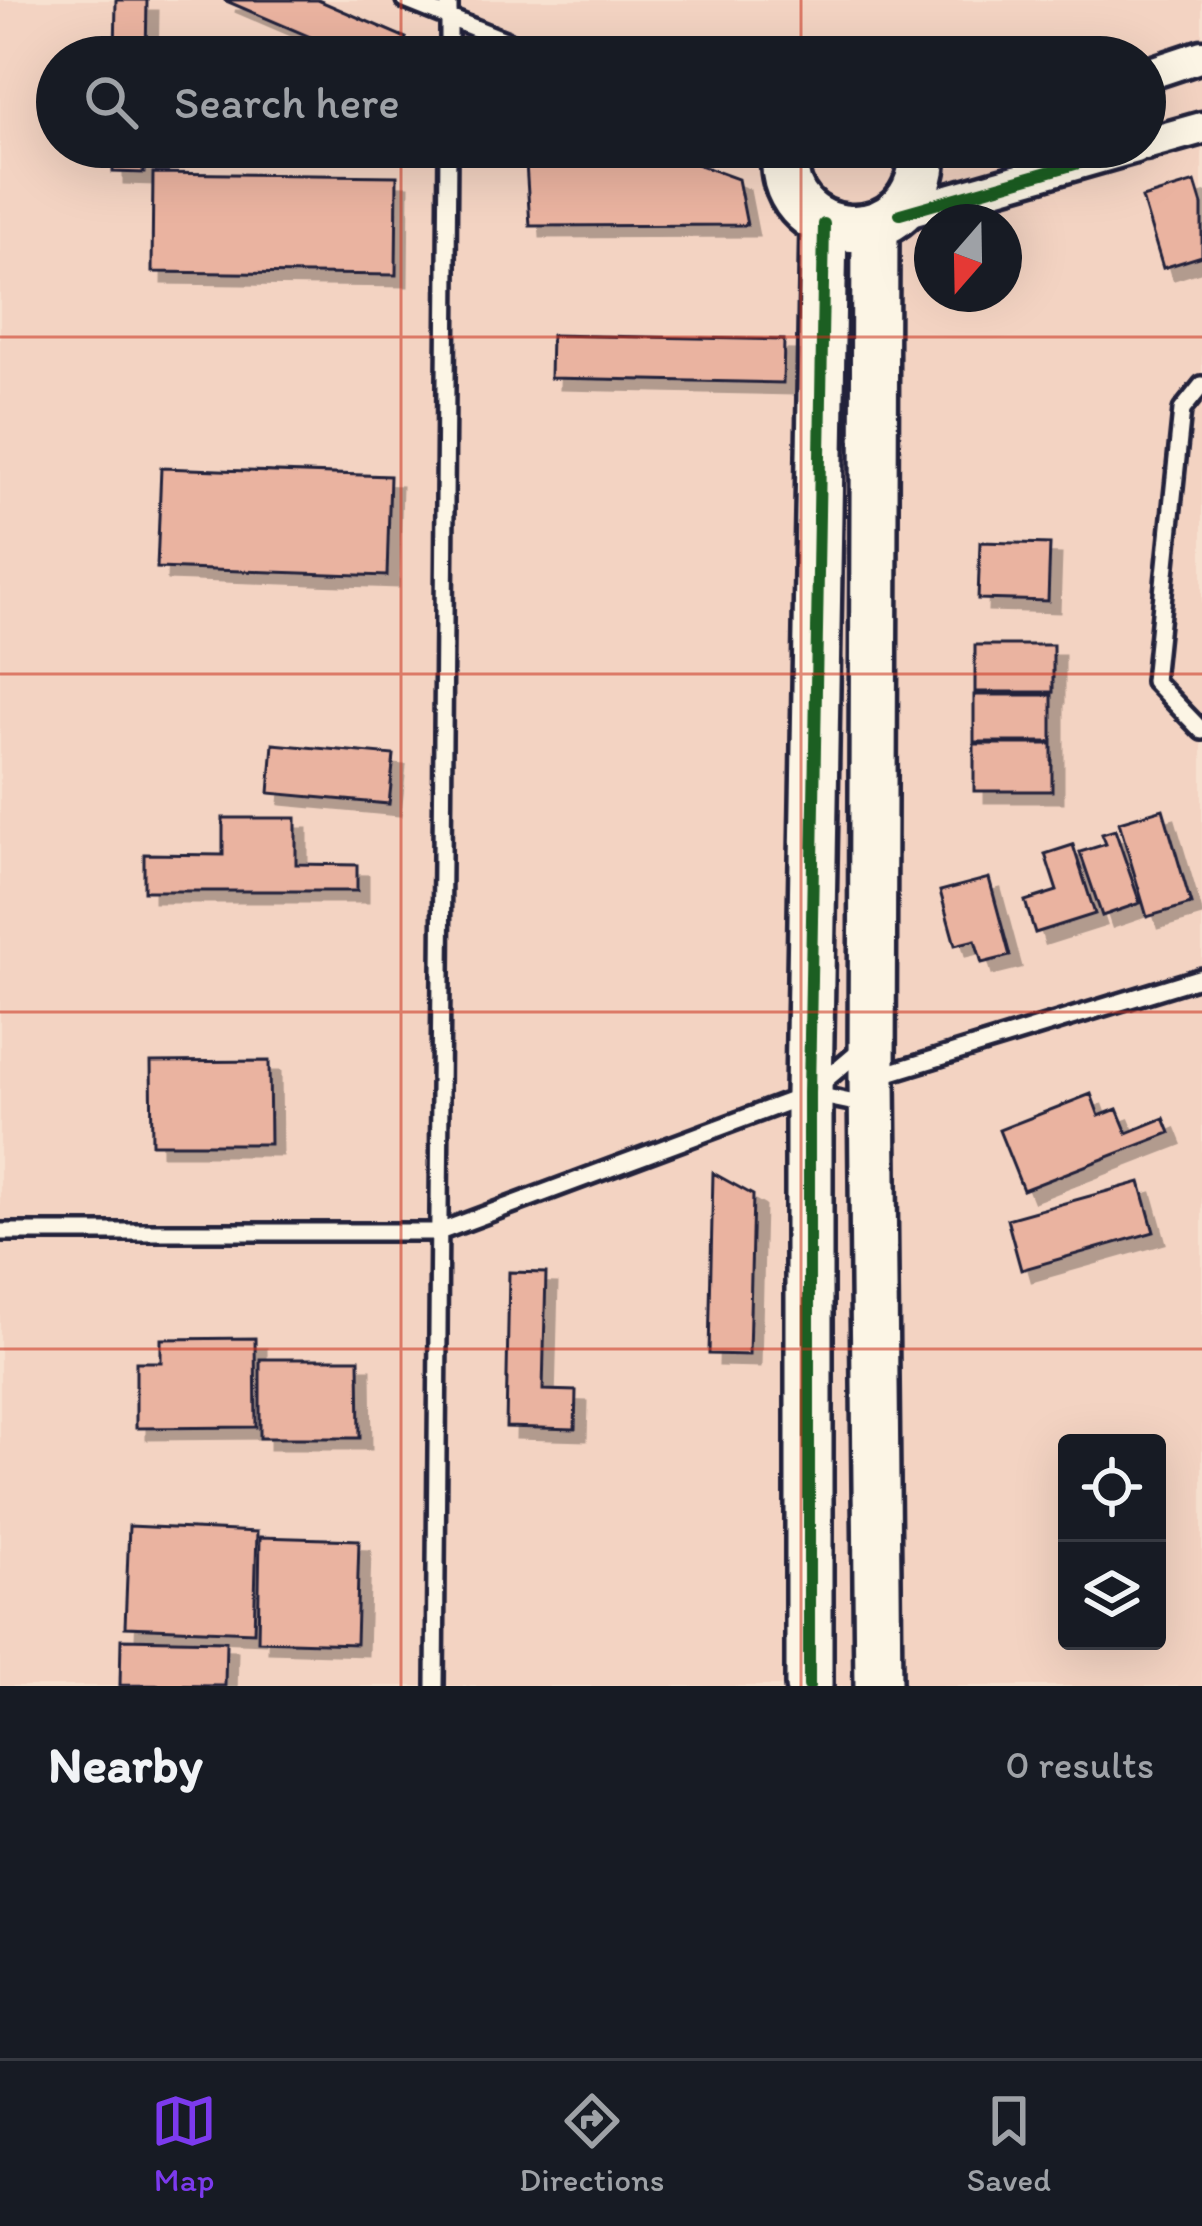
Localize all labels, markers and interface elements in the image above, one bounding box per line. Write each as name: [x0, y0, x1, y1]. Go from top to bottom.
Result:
search box: [36, 36, 1166, 168]
icon: search: [78, 69, 144, 135]
text: Search here: [174, 75, 400, 129]
north arrow: [914, 204, 1022, 312]
map controls: [1058, 1434, 1166, 1650]
button: locate: [1058, 1434, 1166, 1542]
button: layers: [1058, 1542, 1166, 1650]
text: Nearby: [48, 1734, 203, 1795]
text: 0 results: [1005, 1741, 1154, 1788]
tab: Map: [151, 2088, 217, 2199]
tab: Directions: [519, 2088, 664, 2199]
tab: Saved: [967, 2088, 1051, 2199]

